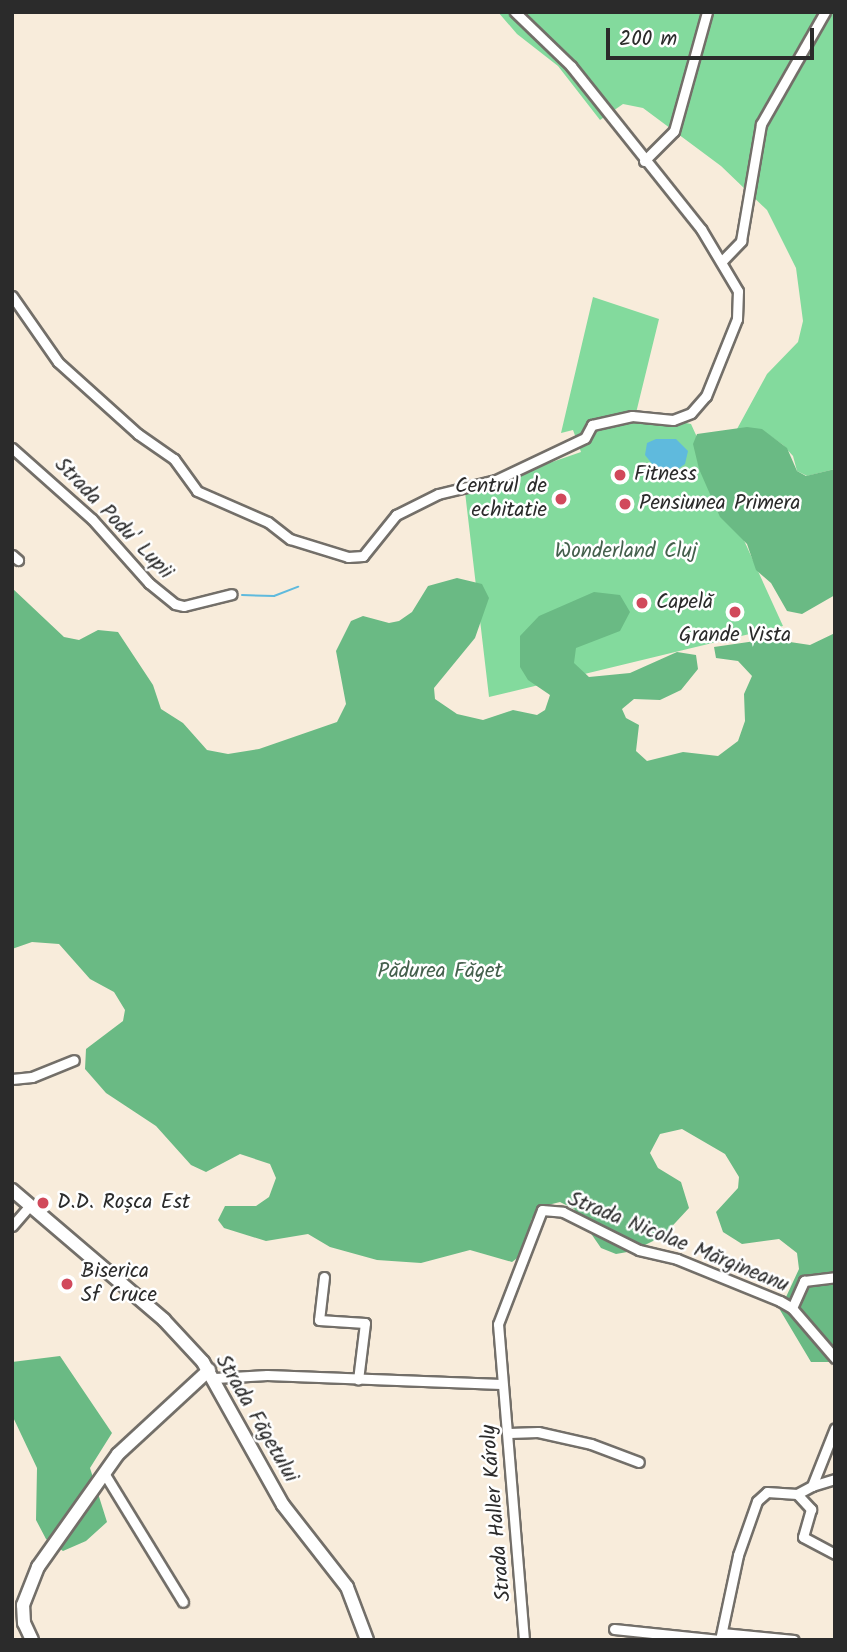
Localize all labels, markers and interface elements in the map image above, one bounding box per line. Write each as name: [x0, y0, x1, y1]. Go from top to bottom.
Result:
scale bar: [609, 14, 817, 58]
text: 200 m: [619, 23, 677, 56]
street label: Strada Podu' Lupii: [49, 453, 177, 585]
place label: Fitness: [634, 462, 697, 488]
marker: Fitness: [612, 467, 628, 483]
place label: Centrul de echitatie: [455, 474, 547, 524]
marker: Centrul de echitatie: [553, 491, 569, 507]
place label: Pensiunea Primera: [639, 491, 800, 517]
marker: Pensiunea Primera: [617, 496, 633, 512]
park label: Wonderland Cluj: [555, 539, 697, 565]
place label: Capelă: [656, 590, 713, 616]
marker: Capelă: [634, 595, 650, 611]
marker: Grande Vista: [727, 604, 743, 620]
place label: Grande Vista: [679, 623, 791, 649]
park label: Pădurea Făget: [377, 959, 503, 985]
street label: Strada Nicolae Mărgineanu: [564, 1187, 792, 1299]
place label: D.D. Roșca Est: [57, 1190, 190, 1216]
marker: D.D. Roșca Est: [35, 1195, 51, 1211]
place label: Biserica Sf Cruce: [81, 1259, 157, 1309]
marker: Biserica Sf Cruce: [59, 1276, 75, 1292]
street label: Strada Făgetului: [209, 1351, 303, 1487]
street label: Strada Haller Károly: [477, 1423, 517, 1603]

